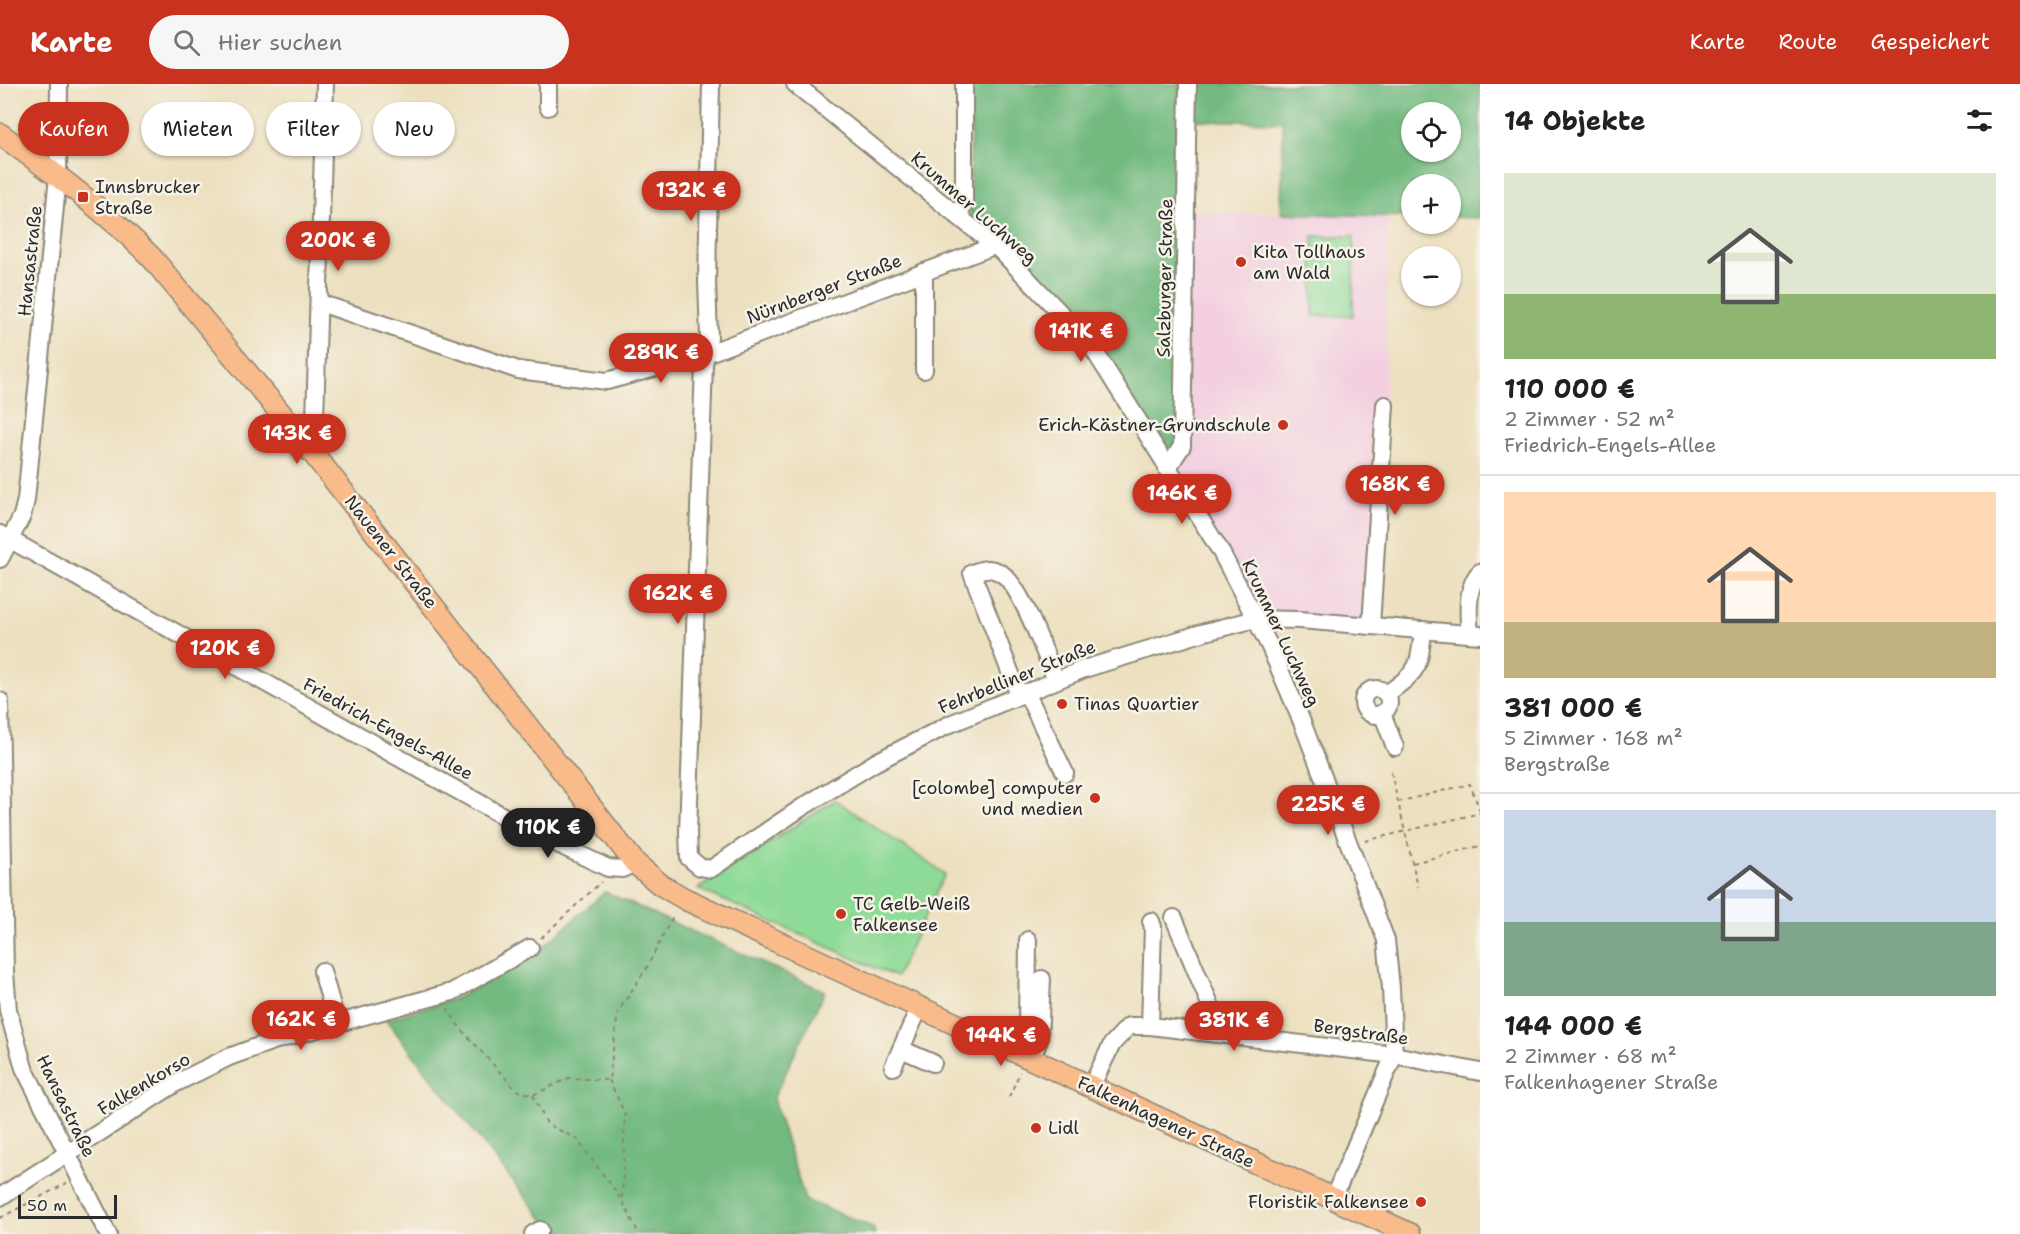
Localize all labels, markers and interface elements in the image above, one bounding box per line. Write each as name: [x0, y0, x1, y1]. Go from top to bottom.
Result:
search box: [149, 15, 569, 69]
text: Karte: [30, 23, 113, 61]
icon: search: [170, 26, 203, 59]
text: Hier suchen: [218, 28, 342, 57]
text: Karte: [1690, 28, 1745, 56]
text: Route: [1778, 28, 1837, 56]
text: Gespeichert: [1870, 28, 1990, 56]
chip: Kaufen: [18, 102, 129, 156]
chip: Mieten: [141, 102, 254, 156]
chip: Filter: [266, 102, 361, 156]
chip: Neu: [373, 102, 455, 156]
map controls: [1401, 102, 1461, 306]
button: locate: [1401, 102, 1461, 162]
text: 14 Objekte: [1504, 103, 1646, 138]
icon: filters: [1963, 104, 1996, 137]
street label: Krummer Luchweg: [906, 146, 1042, 270]
pin: 132K €: [642, 171, 740, 222]
button: +: [1401, 174, 1461, 234]
place label: Innsbrucker Straße: [95, 175, 200, 220]
text: 132K €: [656, 177, 726, 203]
marker: Innsbrucker Straße: [76, 190, 90, 204]
street label: Salzburger Straße: [1152, 198, 1178, 358]
street label: Hansastraße: [12, 204, 48, 318]
icon: home: [1696, 212, 1804, 320]
pin: 200K €: [289, 221, 387, 272]
text: 200K €: [300, 227, 376, 253]
place label: Kita Tollhaus am Wald: [1253, 240, 1366, 285]
button: −: [1401, 246, 1461, 306]
street label: Nürnberger Straße: [743, 248, 905, 330]
marker: Kita Tollhaus am Wald: [1234, 255, 1248, 269]
pin: 141K €: [1032, 312, 1130, 363]
text: 141K €: [1048, 318, 1114, 344]
pin: 289K €: [612, 333, 710, 384]
text: 289K €: [623, 339, 699, 365]
text: 110 000 €: [1504, 371, 1635, 406]
text: 2 Zimmer · 52 m²: [1504, 406, 1675, 432]
place label: Erich-Kästner-Grundschule: [1038, 413, 1271, 437]
pin: 143K €: [248, 414, 346, 465]
marker: Erich-Kästner-Grundschule: [1276, 418, 1290, 432]
text: 143K €: [262, 420, 332, 446]
text: Friedrich-Engels-Allee: [1504, 432, 1716, 458]
pin: 168K €: [1346, 465, 1444, 516]
text: 168K €: [1360, 471, 1430, 497]
pin: 146K €: [1133, 474, 1231, 525]
text: 146K €: [1146, 480, 1218, 506]
street label: Nauener Straße: [339, 490, 443, 614]
icon: home: [1696, 531, 1804, 639]
street label: Krummer Luchweg: [1236, 555, 1326, 711]
pin: 162K €: [629, 574, 727, 625]
text: 162K €: [643, 580, 713, 606]
pin: 120K €: [176, 629, 274, 680]
street label: Fehrbelliner Straße: [935, 634, 1099, 720]
text: 120K €: [190, 635, 260, 661]
street label: Friedrich-Engels-Allee: [299, 672, 477, 786]
text: 381 000 €: [1504, 690, 1642, 725]
place label: Tinas Quartier: [1074, 692, 1200, 716]
marker: Tinas Quartier: [1055, 697, 1069, 711]
text: 5 Zimmer · 168 m²: [1504, 725, 1683, 751]
text: Bergstraße: [1504, 751, 1610, 777]
place label: [colombe] computer und medien: [912, 776, 1083, 821]
pin: 225K €: [1279, 785, 1377, 836]
marker: [colombe] computer und medien: [1088, 791, 1102, 805]
text: 225K €: [1291, 791, 1365, 817]
pin: 110K €: [499, 808, 597, 859]
text: 110K €: [515, 814, 581, 840]
icon: home: [1696, 849, 1804, 957]
place label: TC Gelb-Weiß Falkensee: [853, 892, 971, 937]
marker: TC Gelb-Weiß Falkensee: [834, 907, 848, 921]
pin: 162K €: [252, 1000, 350, 1051]
pin: 381K €: [1185, 1001, 1283, 1052]
text: 162K €: [266, 1006, 336, 1032]
text: 381K €: [1198, 1007, 1270, 1033]
text: 144 000 €: [1504, 1008, 1642, 1043]
street label: Bergstraße: [1312, 1013, 1410, 1051]
pin: 144K €: [952, 1016, 1050, 1067]
text: 144K €: [965, 1022, 1037, 1048]
text: 2 Zimmer · 68 m²: [1504, 1043, 1677, 1069]
street label: Falkenkorso: [93, 1047, 195, 1121]
street label: Hansastraße: [31, 1051, 101, 1161]
text: Falkenhagener Straße: [1504, 1069, 1718, 1095]
street label: Falkenhagener Straße: [1074, 1070, 1258, 1174]
place label: Lidl: [1048, 1116, 1080, 1140]
marker: Lidl: [1029, 1121, 1043, 1135]
place label: Floristik Falkensee: [1248, 1190, 1409, 1214]
scale bar: [18, 1192, 117, 1220]
text: 50 m: [27, 1195, 67, 1216]
marker: Floristik Falkensee: [1414, 1195, 1428, 1209]

